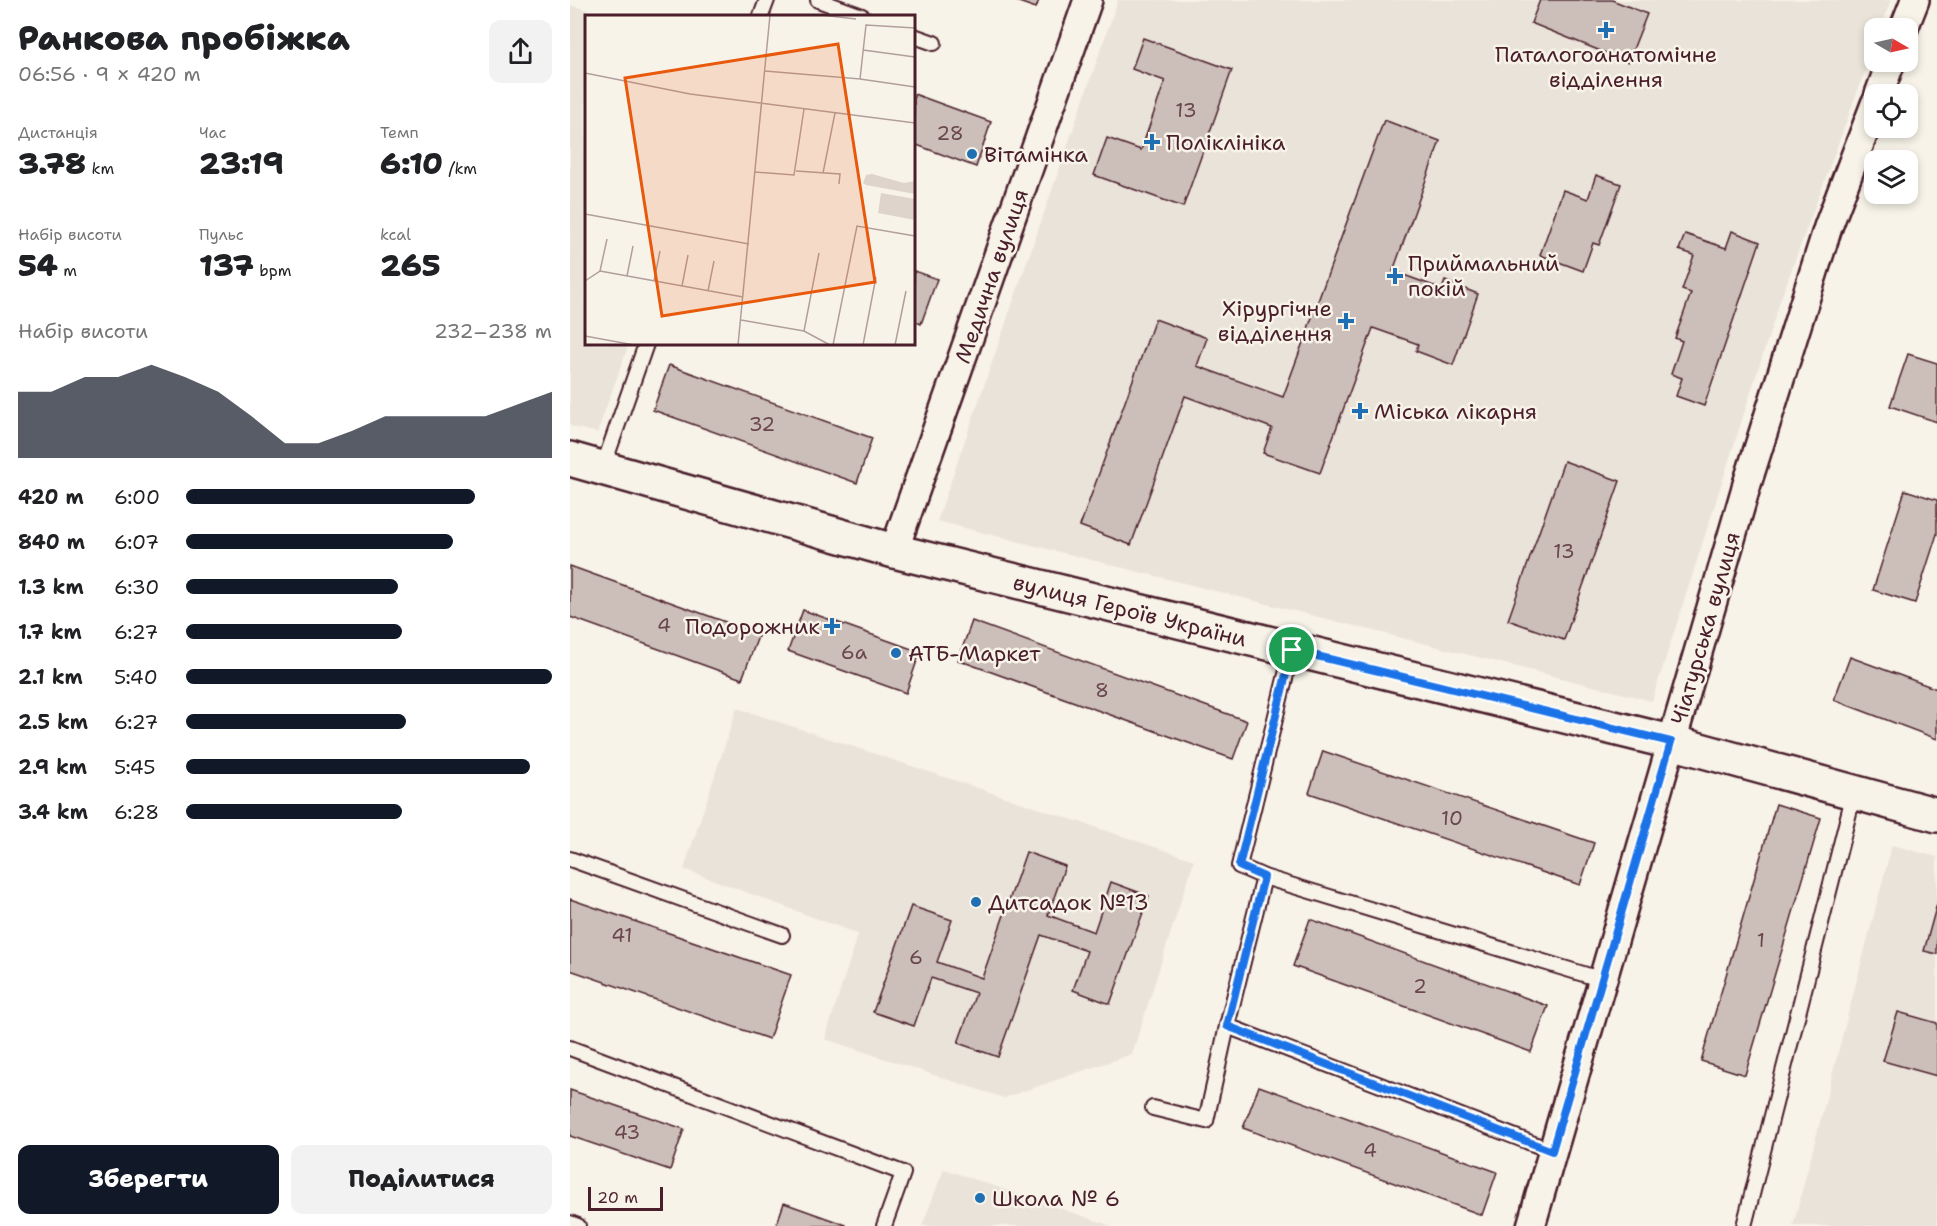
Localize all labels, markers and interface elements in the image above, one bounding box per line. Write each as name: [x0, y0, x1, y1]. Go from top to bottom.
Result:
inset map: [585, 15, 915, 345]
text: Ранкова пробіжка: [18, 16, 350, 61]
north arrow: [1864, 18, 1918, 72]
map controls: [1864, 18, 1918, 204]
button: share: [489, 20, 552, 83]
marker: Паталогоанатомічне відділення: [1597, 21, 1615, 39]
place label: Паталогоанатомічне відділення: [1495, 40, 1717, 94]
text: 06:56 · 9 × 420 m: [18, 61, 201, 87]
button: locate: [1864, 84, 1918, 138]
house number: 13: [1175, 97, 1197, 123]
house number: 28: [936, 120, 964, 146]
text: Дистанція: [18, 122, 98, 143]
text: Час: [199, 122, 227, 143]
text: Темп: [380, 122, 419, 143]
place label: Поліклініка: [1166, 128, 1286, 157]
marker: Поліклініка: [1143, 133, 1161, 151]
place label: Вітамінка: [984, 140, 1088, 169]
text: 3.78: [18, 143, 86, 184]
text: 23:19: [199, 143, 284, 184]
text: 6:10: [380, 143, 443, 184]
marker: Вітамінка: [965, 147, 979, 161]
button: layers: [1864, 150, 1918, 204]
text: km: [86, 158, 114, 179]
text: /km: [443, 158, 477, 179]
street label: Медична вулиця: [948, 185, 1035, 367]
text: Набір висоти: [18, 224, 122, 245]
text: Пульс: [199, 224, 244, 245]
text: kcal: [380, 224, 411, 245]
text: 54: [18, 245, 58, 286]
text: 137: [199, 245, 254, 286]
text: 265: [380, 245, 441, 286]
place label: Приймальний покій: [1408, 249, 1559, 303]
text: m: [58, 260, 77, 281]
text: bpm: [254, 260, 292, 281]
marker: Приймальний покій: [1386, 267, 1404, 285]
place label: Хірургічне відділення: [1218, 294, 1332, 348]
marker: Хірургічне відділення: [1337, 312, 1355, 330]
text: Набір висоти: [18, 318, 148, 344]
text: 232–238 m: [434, 318, 552, 344]
place label: Мiська лiкарня: [1374, 397, 1537, 426]
marker: Мiська лiкарня: [1351, 402, 1369, 420]
house number: 32: [749, 411, 775, 437]
text: 420 m: [18, 484, 84, 510]
text: 6:00: [114, 484, 160, 510]
street label: Чіатурська вулиця: [1664, 528, 1747, 728]
text: 840 m: [18, 529, 85, 555]
text: 6:07: [114, 529, 159, 555]
house number: 13: [1553, 538, 1575, 564]
street label: вулиця Героїв України: [1010, 567, 1250, 654]
text: 1.3 km: [18, 574, 84, 600]
text: 6:30: [114, 574, 159, 600]
house number: 4: [657, 612, 671, 638]
place label: Подорожник: [685, 612, 820, 641]
text: 1.7 km: [18, 619, 82, 645]
text: 6:27: [114, 619, 158, 645]
marker: Подорожник: [825, 619, 839, 633]
pin: [1266, 624, 1317, 675]
icon: arrive: [1275, 633, 1308, 666]
house number: 6а: [841, 639, 868, 665]
place label: АТБ-Маркет: [908, 639, 1041, 668]
marker: АТБ-Маркет: [889, 646, 903, 660]
text: 2.1 km: [18, 664, 83, 690]
text: 5:40: [114, 664, 158, 690]
house number: 8: [1095, 677, 1109, 703]
text: 2.5 km: [18, 709, 88, 735]
text: 6:27: [114, 709, 158, 735]
text: 2.9 km: [18, 754, 87, 780]
text: 5:45: [114, 754, 155, 780]
text: 3.4 km: [18, 799, 88, 825]
text: 6:28: [114, 799, 159, 825]
house number: 10: [1441, 805, 1463, 831]
place label: Дитсадок №13: [988, 888, 1149, 917]
marker: Дитсадок №13: [969, 895, 983, 909]
house number: 41: [611, 922, 633, 948]
house number: 1: [1757, 927, 1765, 953]
house number: 6: [909, 944, 923, 970]
house number: 2: [1413, 973, 1427, 999]
house number: 43: [614, 1119, 640, 1145]
house number: 4: [1363, 1137, 1377, 1163]
button: Зберегти: [18, 1145, 279, 1214]
button: Поділитися: [291, 1145, 552, 1214]
scale bar: [588, 1184, 663, 1212]
place label: Школа № 6: [992, 1184, 1120, 1213]
text: 20 m: [597, 1187, 638, 1208]
marker: Школа № 6: [973, 1191, 987, 1205]

